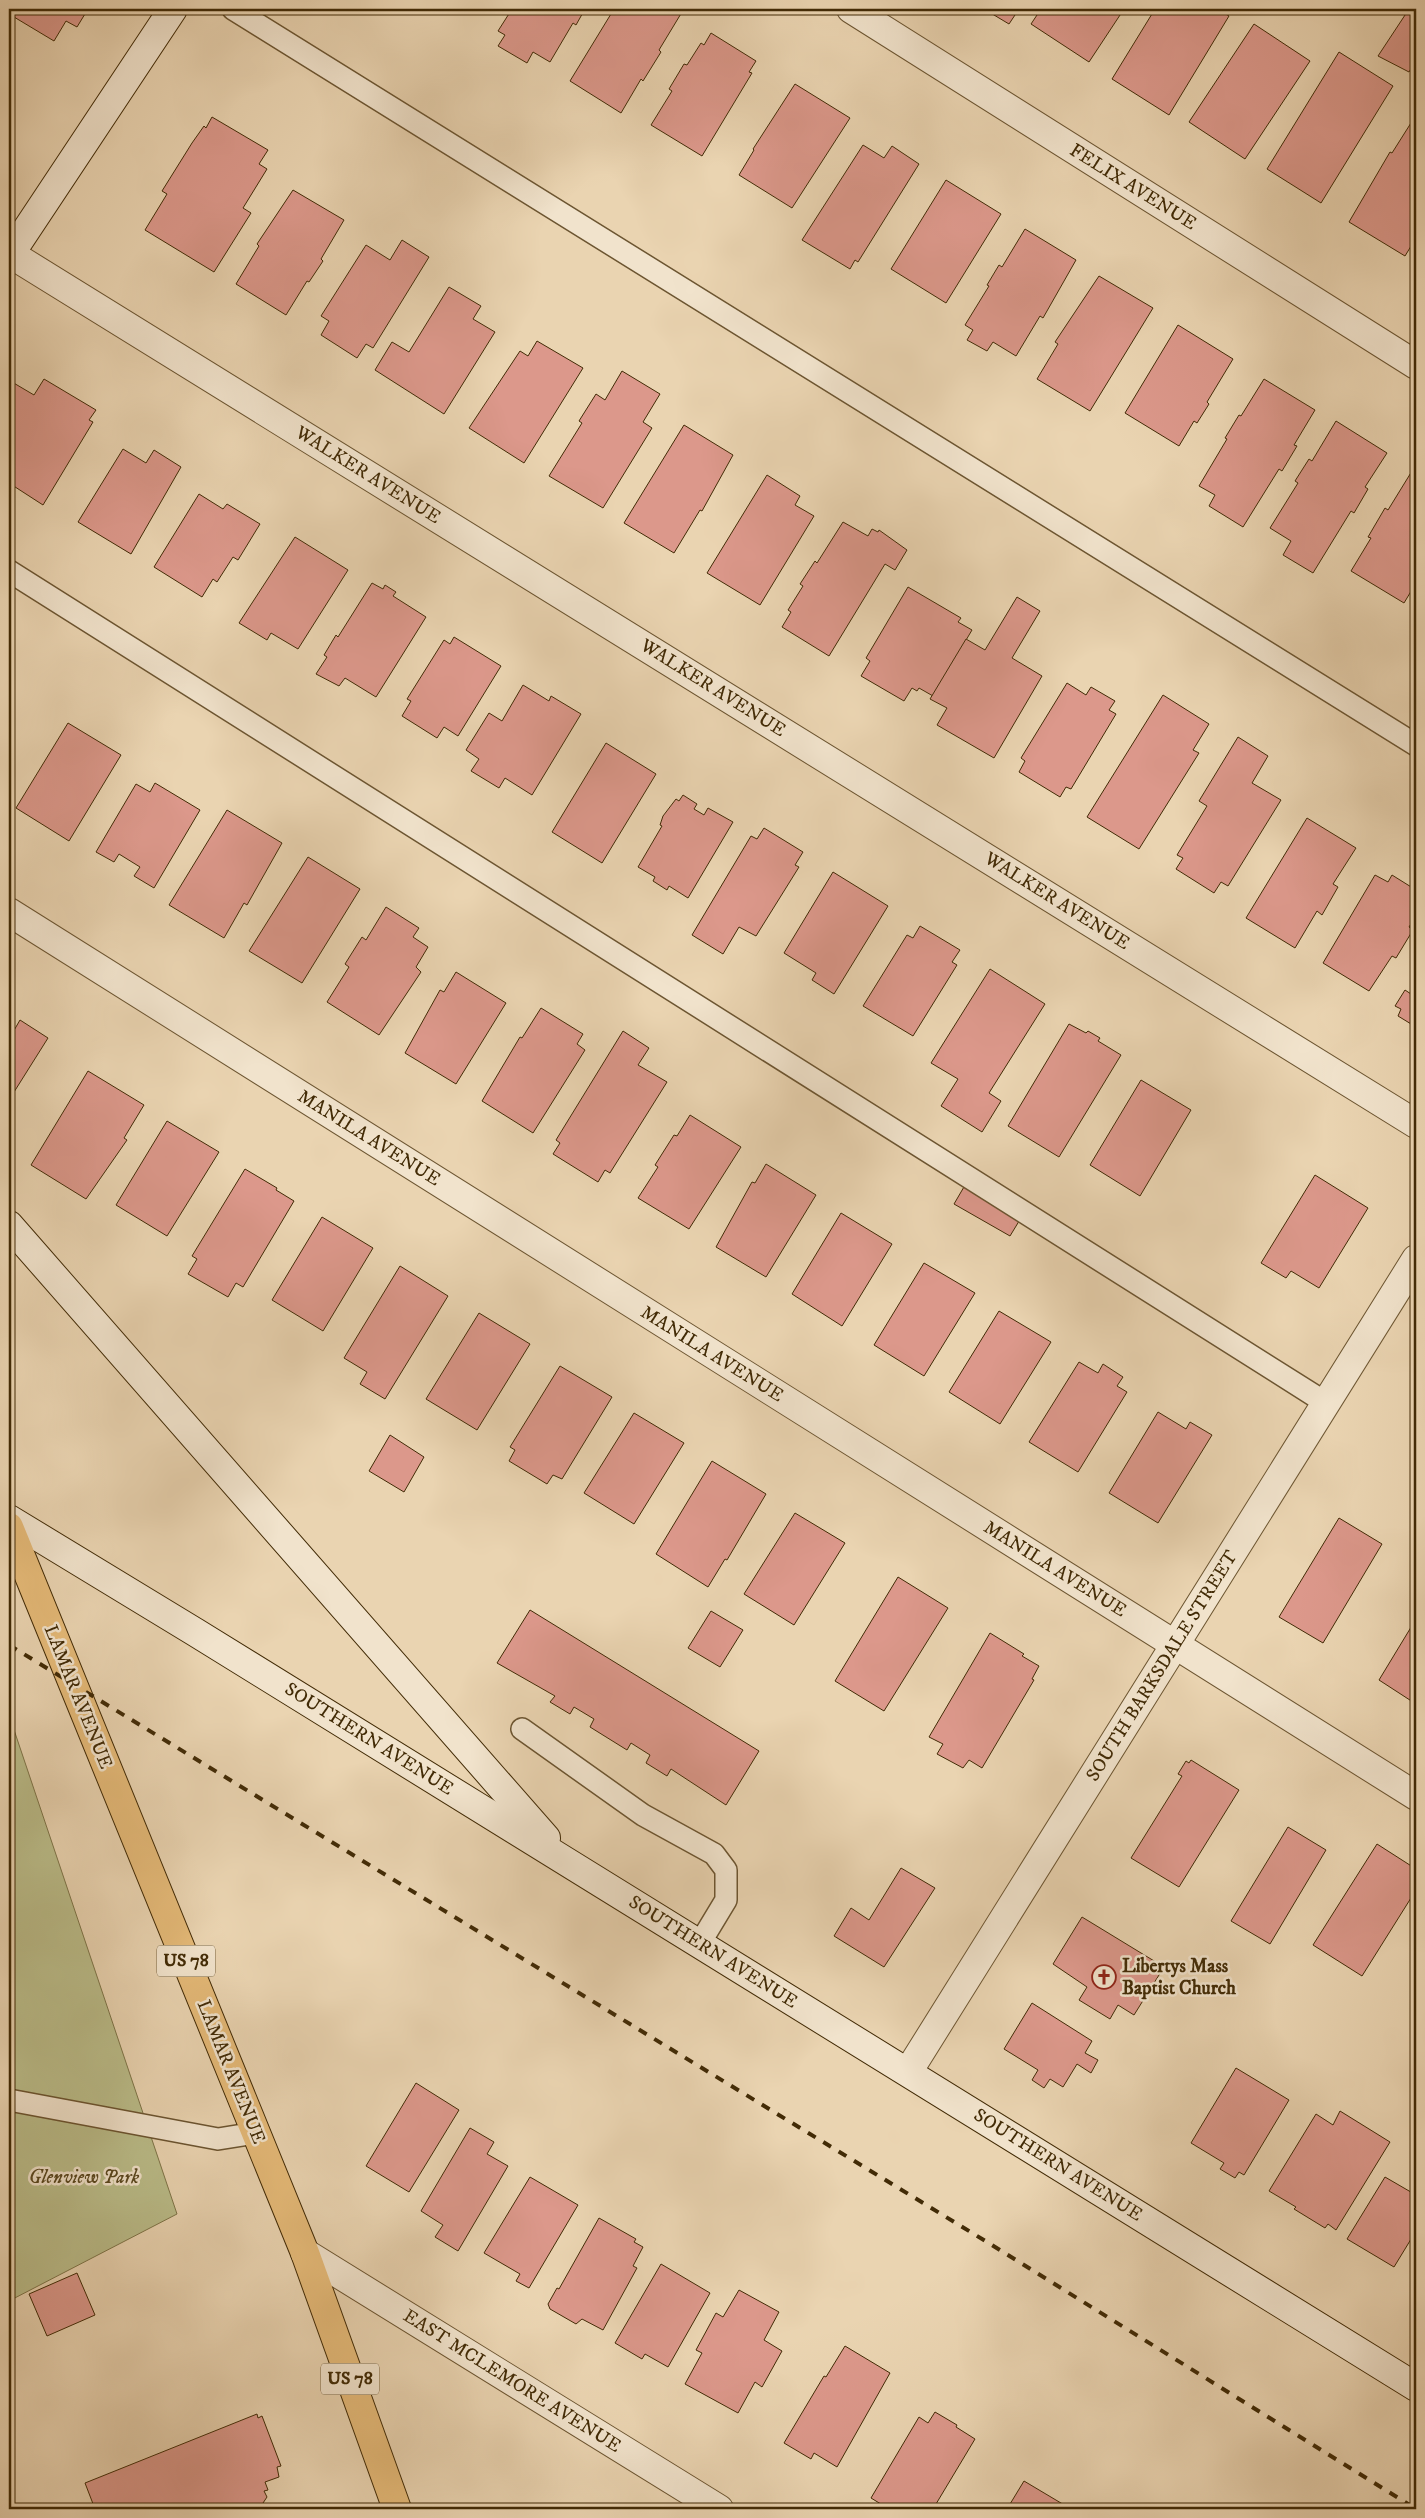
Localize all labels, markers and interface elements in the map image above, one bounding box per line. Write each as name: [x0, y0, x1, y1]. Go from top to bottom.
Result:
street label: FELIX AVENUE: [1065, 139, 1201, 235]
street label: WALKER AVENUE: [290, 420, 445, 529]
street label: WALKER AVENUE: [635, 633, 790, 742]
street label: WALKER AVENUE: [979, 846, 1134, 955]
street label: MANILA AVENUE: [293, 1085, 445, 1191]
street label: MANILA AVENUE: [636, 1301, 788, 1407]
street label: MANILA AVENUE: [979, 1516, 1131, 1622]
street label: SOUTH BARKSDALE STREET: [1081, 1546, 1243, 1786]
street label: LAMAR AVENUE: [39, 1622, 117, 1772]
street label: SOUTHERN AVENUE: [280, 1678, 458, 1800]
street label: SOUTHERN AVENUE: [624, 1891, 802, 2013]
road number: US 78: [157, 1945, 215, 1976]
place label: Libertys Mass Baptist Church: [1122, 1955, 1237, 2000]
church icon: Libertys Mass Baptist Church: [1091, 1964, 1117, 1990]
street label: LAMAR AVENUE: [192, 1997, 270, 2147]
street label: SOUTHERN AVENUE: [969, 2104, 1147, 2226]
park label: Glenview Park: [29, 2166, 139, 2189]
street label: EAST MCLEMORE AVENUE: [399, 2304, 625, 2458]
road number: US 78: [321, 2364, 379, 2394]

